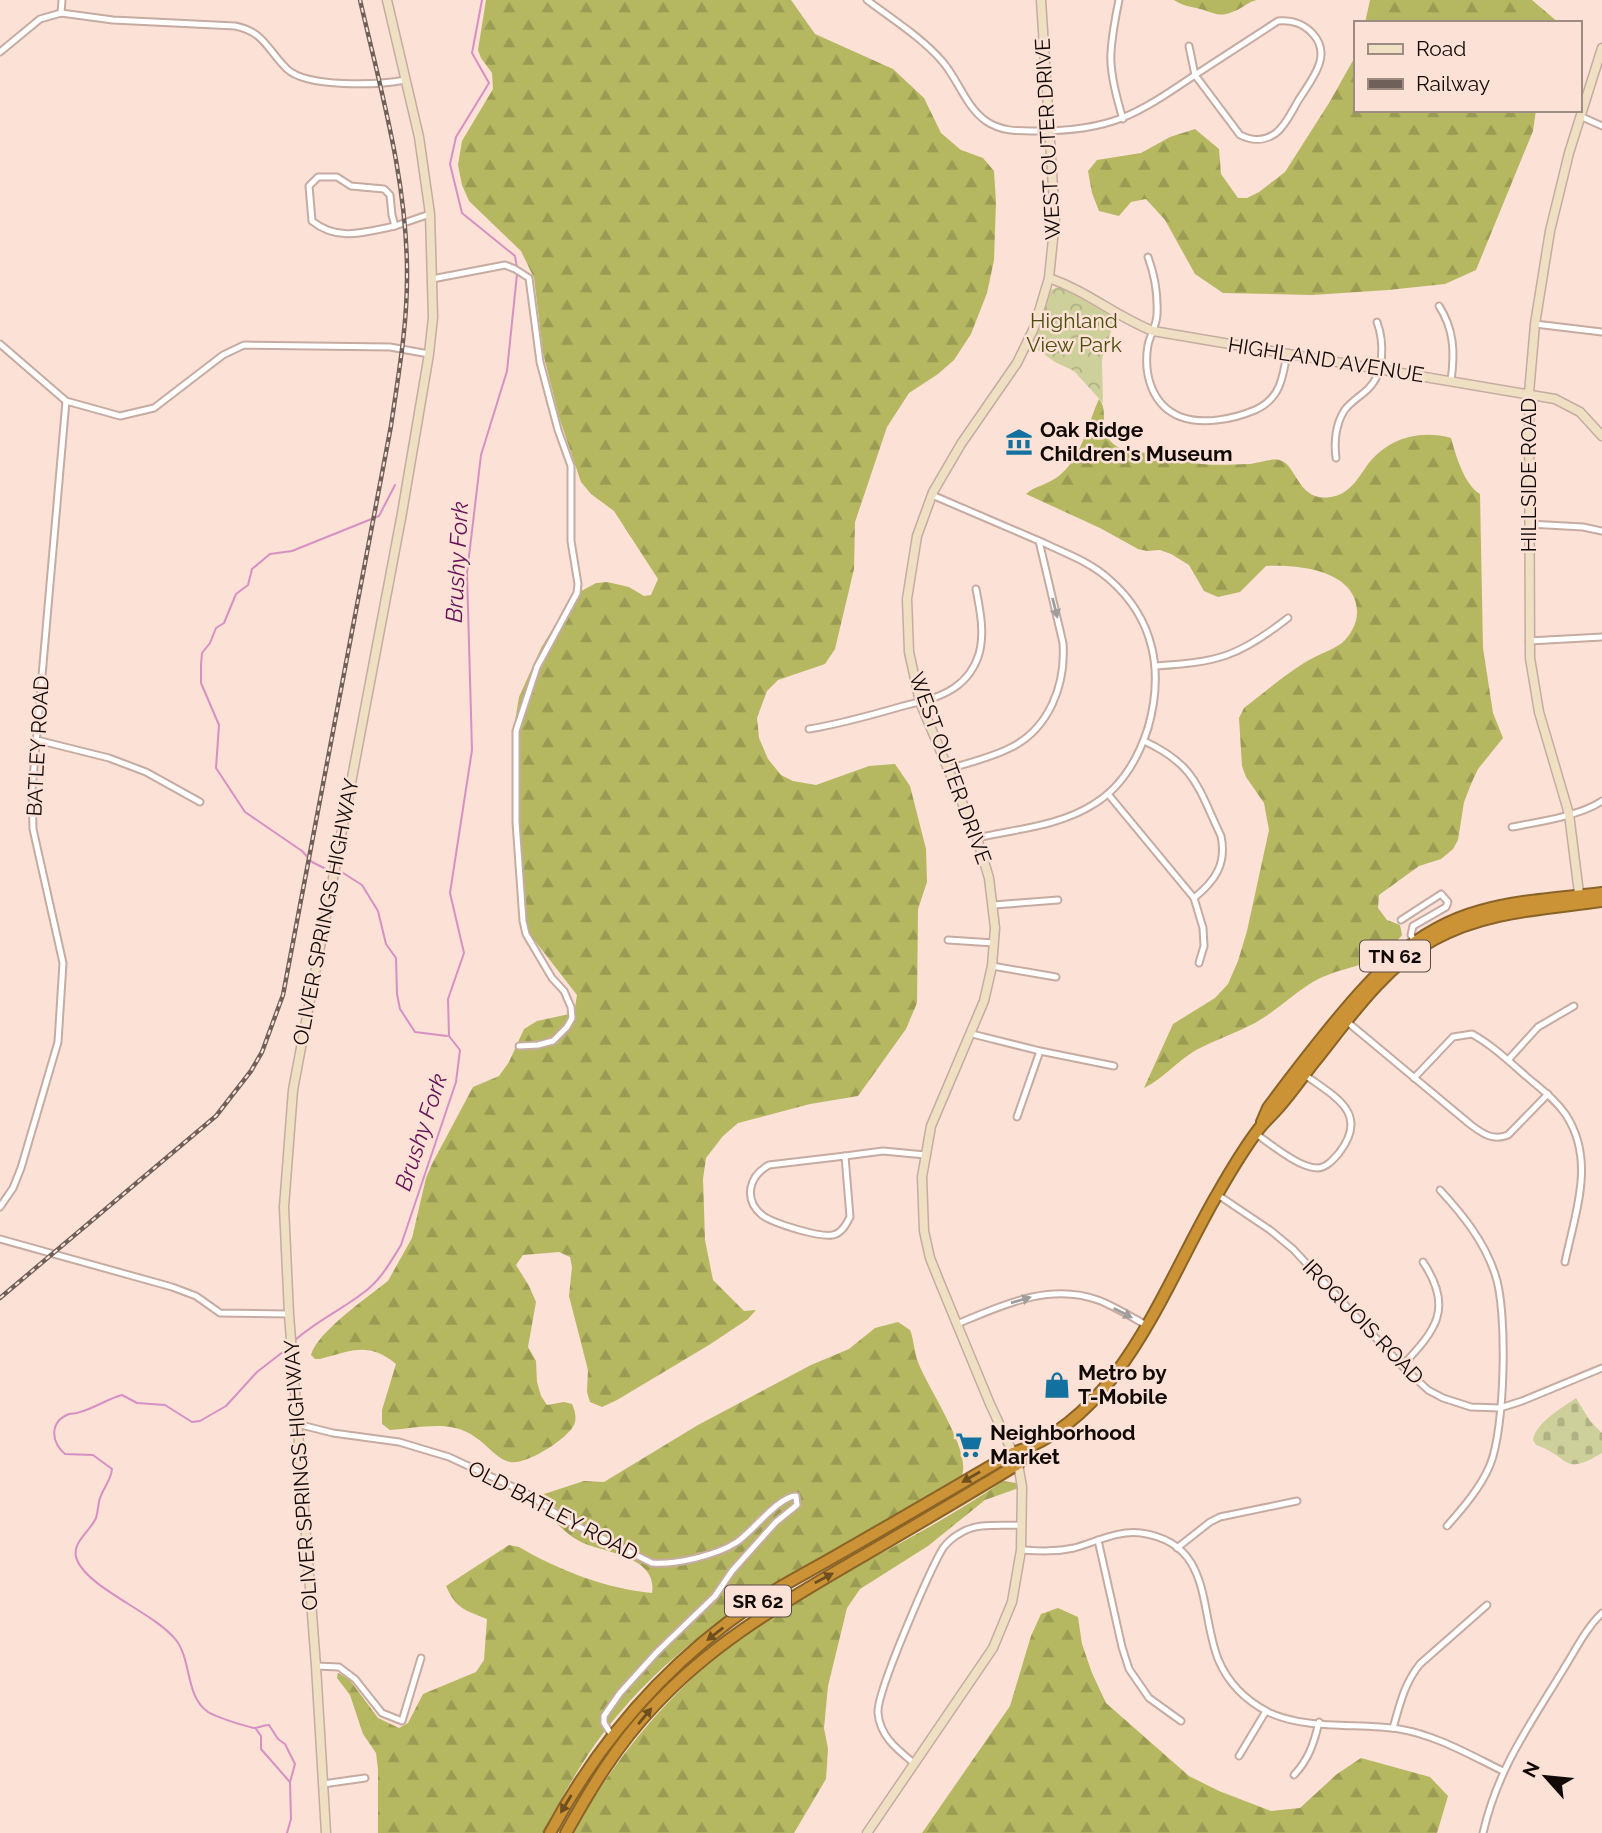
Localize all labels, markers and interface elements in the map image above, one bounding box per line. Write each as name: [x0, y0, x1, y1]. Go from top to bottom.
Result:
legend: [1354, 21, 1581, 112]
text: Road: [1416, 36, 1466, 61]
street label: WEST OUTER DRIVE: [1030, 37, 1065, 241]
text: Railway: [1416, 71, 1490, 96]
park label: Highland View Park: [1026, 308, 1122, 357]
street label: HIGHLAND AVENUE: [1226, 332, 1426, 387]
street label: HILLSIDE ROAD: [1516, 398, 1541, 552]
place label: Oak Ridge Children's Museum: [1040, 417, 1232, 466]
museum icon: Oak Ridge Children's Museum: [1004, 427, 1034, 457]
water label: Brushy Fork: [440, 501, 473, 623]
one-way arrow: [1050, 597, 1061, 619]
street label: WEST OUTER DRIVE: [904, 669, 997, 867]
street label: BATLEY ROAD: [21, 675, 54, 817]
street label: OLIVER SPRINGS HIGHWAY: [287, 776, 364, 1048]
road number: TN 62: [1360, 940, 1430, 972]
water label: Brushy Fork: [389, 1070, 452, 1194]
street label: IROQUOIS ROAD: [1298, 1254, 1429, 1389]
one-way arrow: [1011, 1294, 1032, 1304]
one-way arrow: [1113, 1307, 1133, 1318]
street label: OLIVER SPRINGS HIGHWAY: [279, 1338, 322, 1611]
place label: Metro by T-Mobile: [1078, 1360, 1168, 1409]
shop icon: Metro by T-Mobile: [1042, 1370, 1072, 1400]
place label: Neighborhood Market: [990, 1420, 1136, 1469]
supermarket icon: Neighborhood Market: [954, 1430, 984, 1460]
street label: OLD BATLEY ROAD: [464, 1455, 643, 1566]
one-way arrow: [962, 1471, 981, 1484]
one-way arrow: [814, 1572, 834, 1584]
road number: SR 62: [725, 1586, 791, 1616]
one-way arrow: [706, 1627, 724, 1642]
one-way arrow: [637, 1708, 652, 1725]
north arrow: [1511, 1742, 1581, 1812]
text: N: [1518, 1758, 1544, 1781]
one-way arrow: [560, 1795, 573, 1814]

